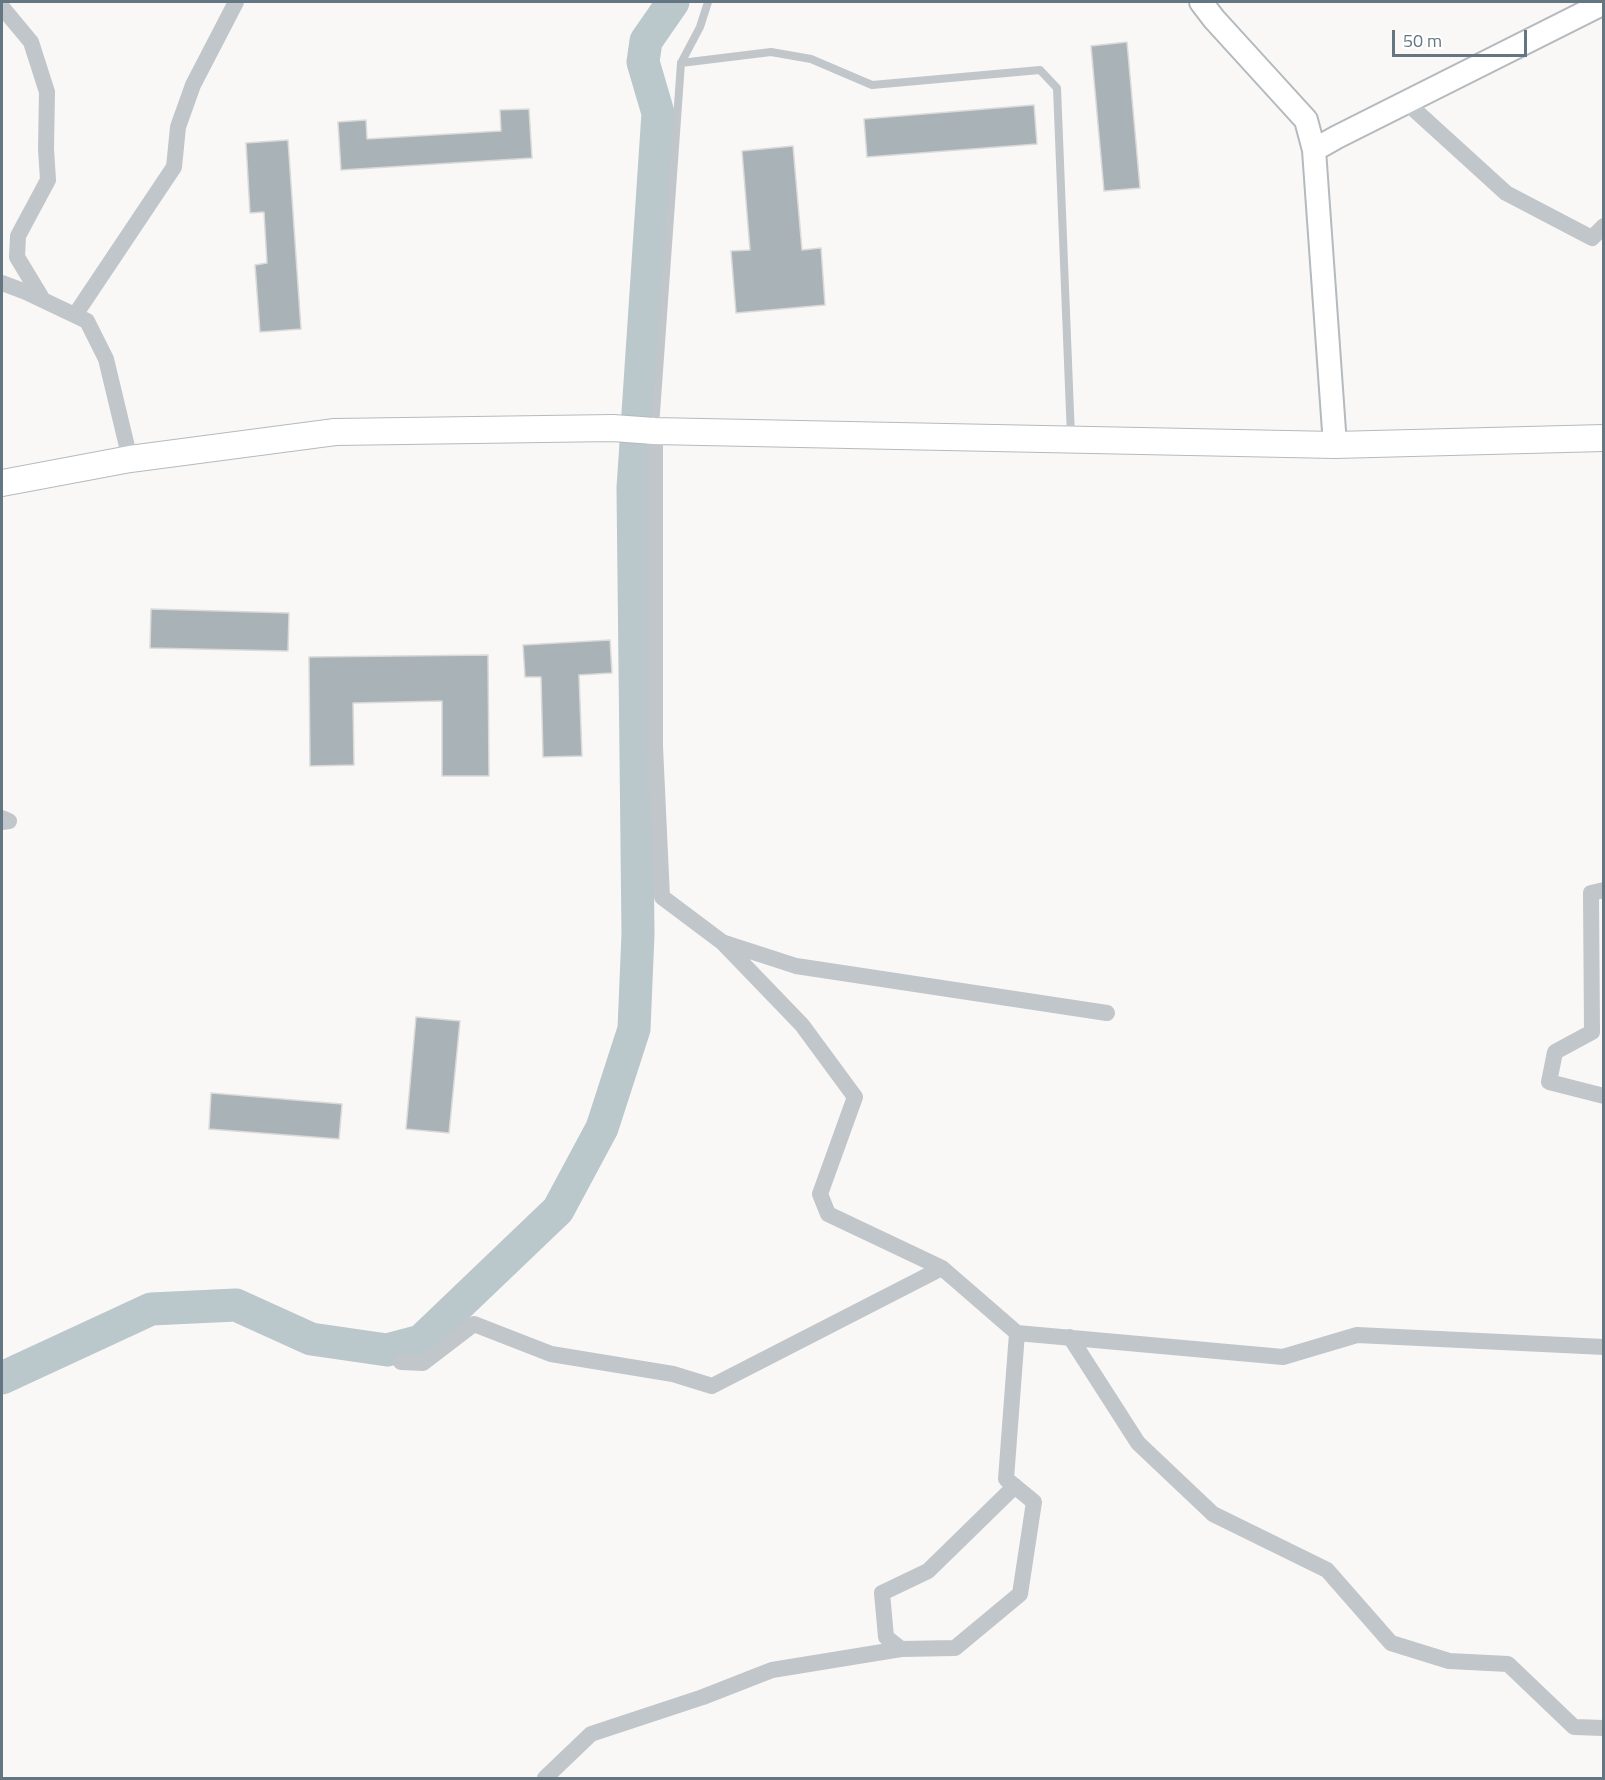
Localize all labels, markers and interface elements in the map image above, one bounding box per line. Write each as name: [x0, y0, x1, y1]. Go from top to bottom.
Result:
scale bar: [1395, 18, 1530, 56]
text: 50 m: [1403, 27, 1442, 54]

